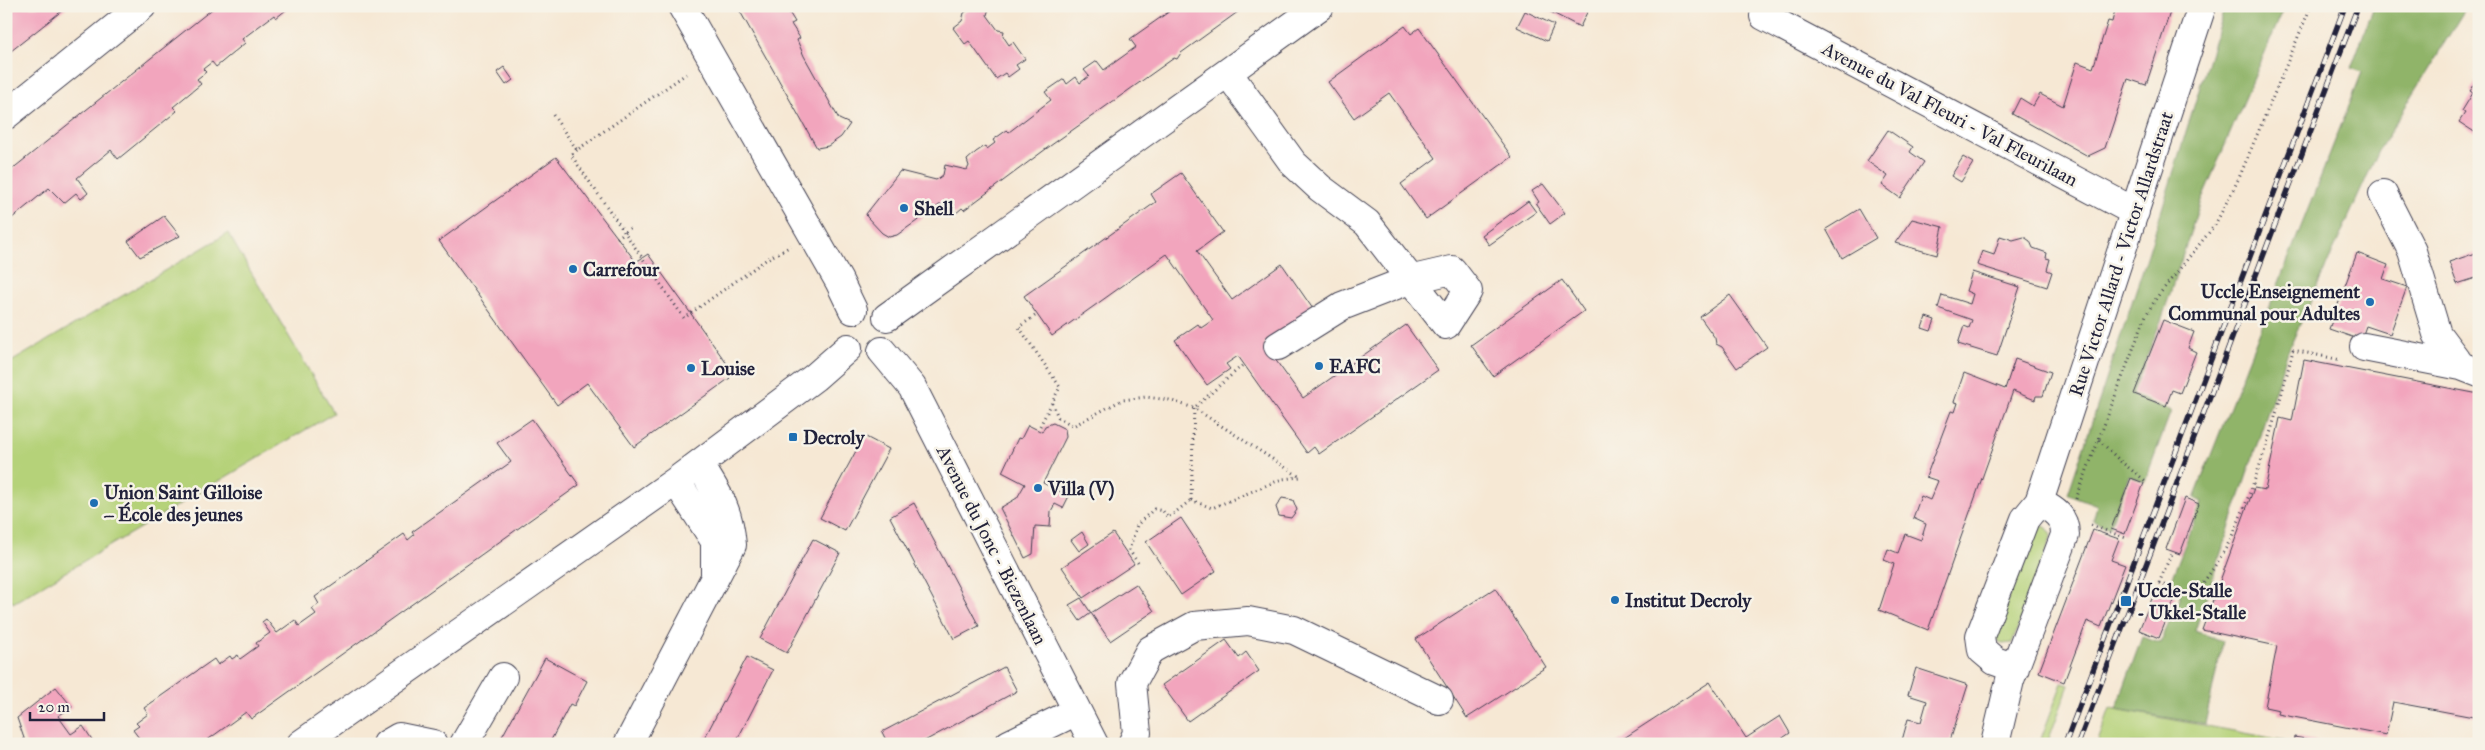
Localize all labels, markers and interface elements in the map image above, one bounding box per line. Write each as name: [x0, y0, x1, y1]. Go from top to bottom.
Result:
street label: Avenue du Val Fleuri - Val Fleurilaan: [1817, 36, 2082, 191]
street label: Rue Victor Allard - Victor Allardstraat: [2064, 108, 2178, 399]
place label: Shell: [914, 197, 954, 220]
marker: Shell: [898, 202, 910, 214]
place label: Carrefour: [583, 258, 660, 281]
marker: Carrefour: [567, 263, 579, 275]
place label: Uccle Enseignement Communal pour Adultes: [2168, 280, 2360, 326]
marker: Uccle Enseignement Communal pour Adultes: [2364, 296, 2376, 308]
place label: EAFC: [1329, 355, 1381, 378]
place label: Louise: [701, 357, 755, 380]
marker: EAFC: [1313, 360, 1325, 372]
marker: Louise: [685, 362, 697, 374]
place label: Decroly: [803, 426, 865, 450]
marker: Decroly: [787, 431, 799, 443]
street label: Avenue du Jonc - Biezenlaan: [930, 441, 1052, 649]
place label: Villa (V): [1047, 477, 1114, 501]
place label: Union Saint Gilloise – École des jeunes: [103, 481, 262, 527]
marker: Villa (V): [1032, 482, 1044, 494]
marker: Union Saint Gilloise – École des jeunes: [88, 497, 100, 509]
place label: Uccle-Stalle - Ukkel-Stalle: [2137, 579, 2246, 624]
place label: Institut Decroly: [1625, 589, 1752, 613]
marker: Institut Decroly: [1609, 594, 1621, 606]
marker: Uccle-Stalle - Ukkel-Stalle: [2119, 594, 2133, 608]
scale bar: [30, 690, 104, 722]
text: 20 m: [38, 698, 70, 716]

